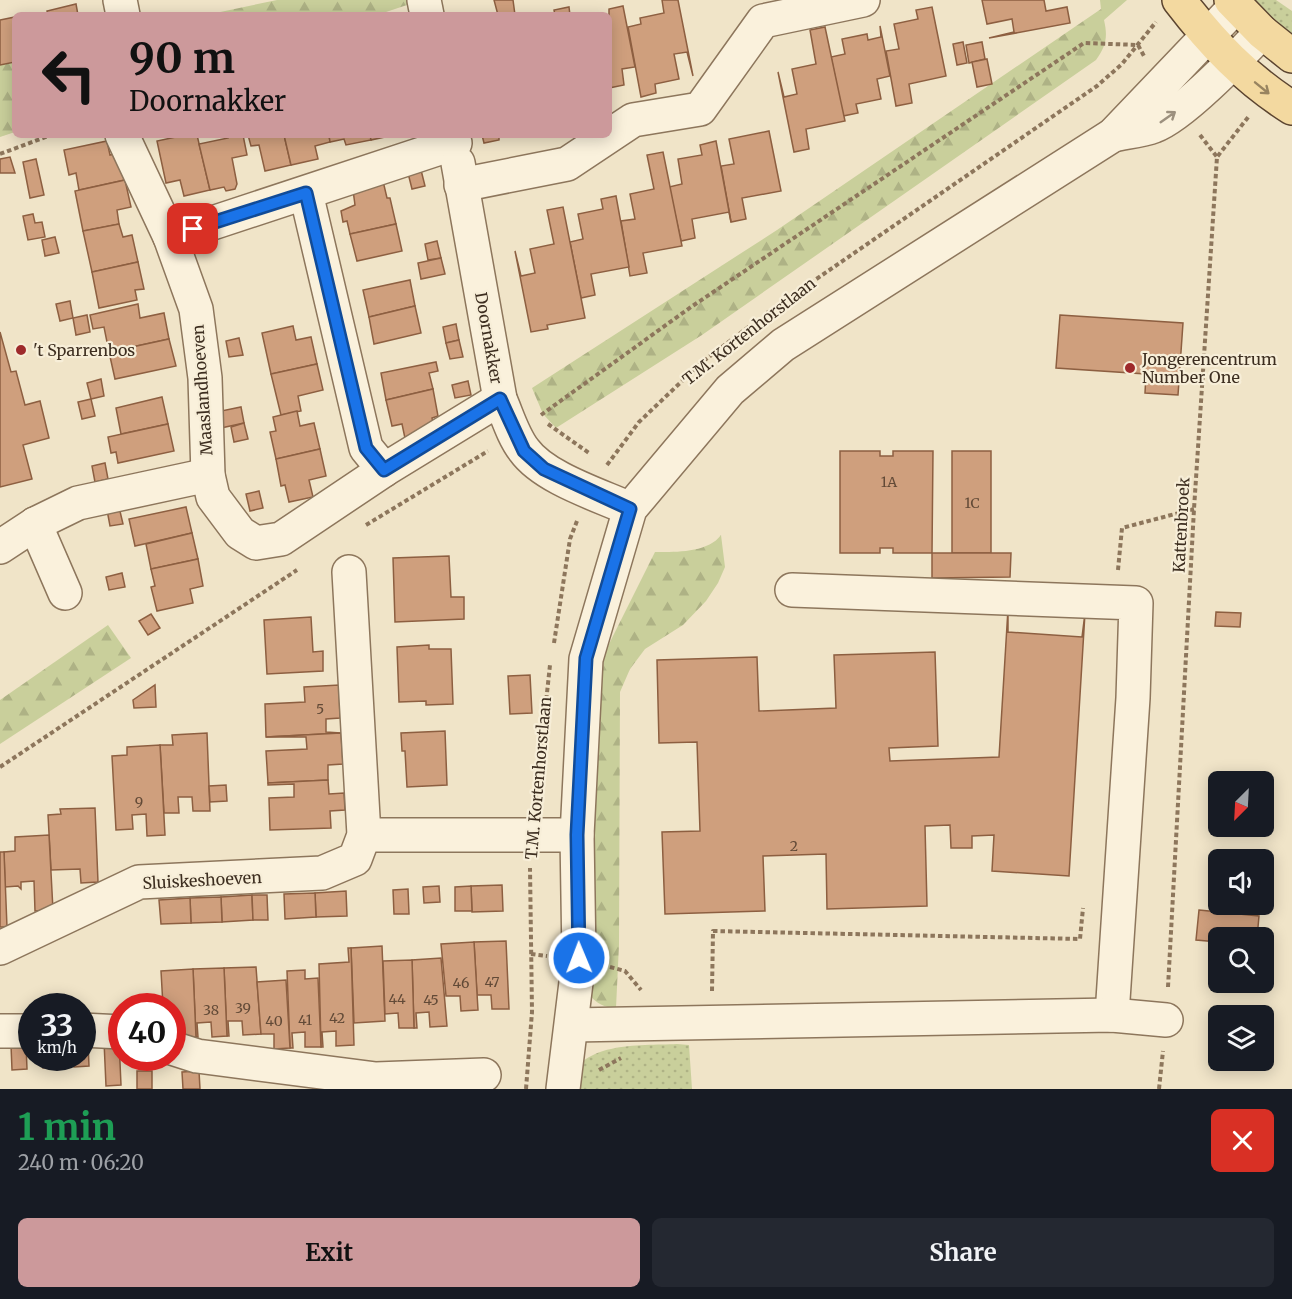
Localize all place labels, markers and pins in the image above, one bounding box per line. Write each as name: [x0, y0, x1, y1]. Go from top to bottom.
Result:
pin: [167, 203, 218, 254]
place label: 't Sparrenbos: [33, 340, 135, 360]
marker: 't Sparrenbos: [14, 343, 28, 357]
place label: Jongerencentrum Number One: [1141, 349, 1277, 387]
marker: Jongerencentrum Number One: [1123, 361, 1137, 375]

